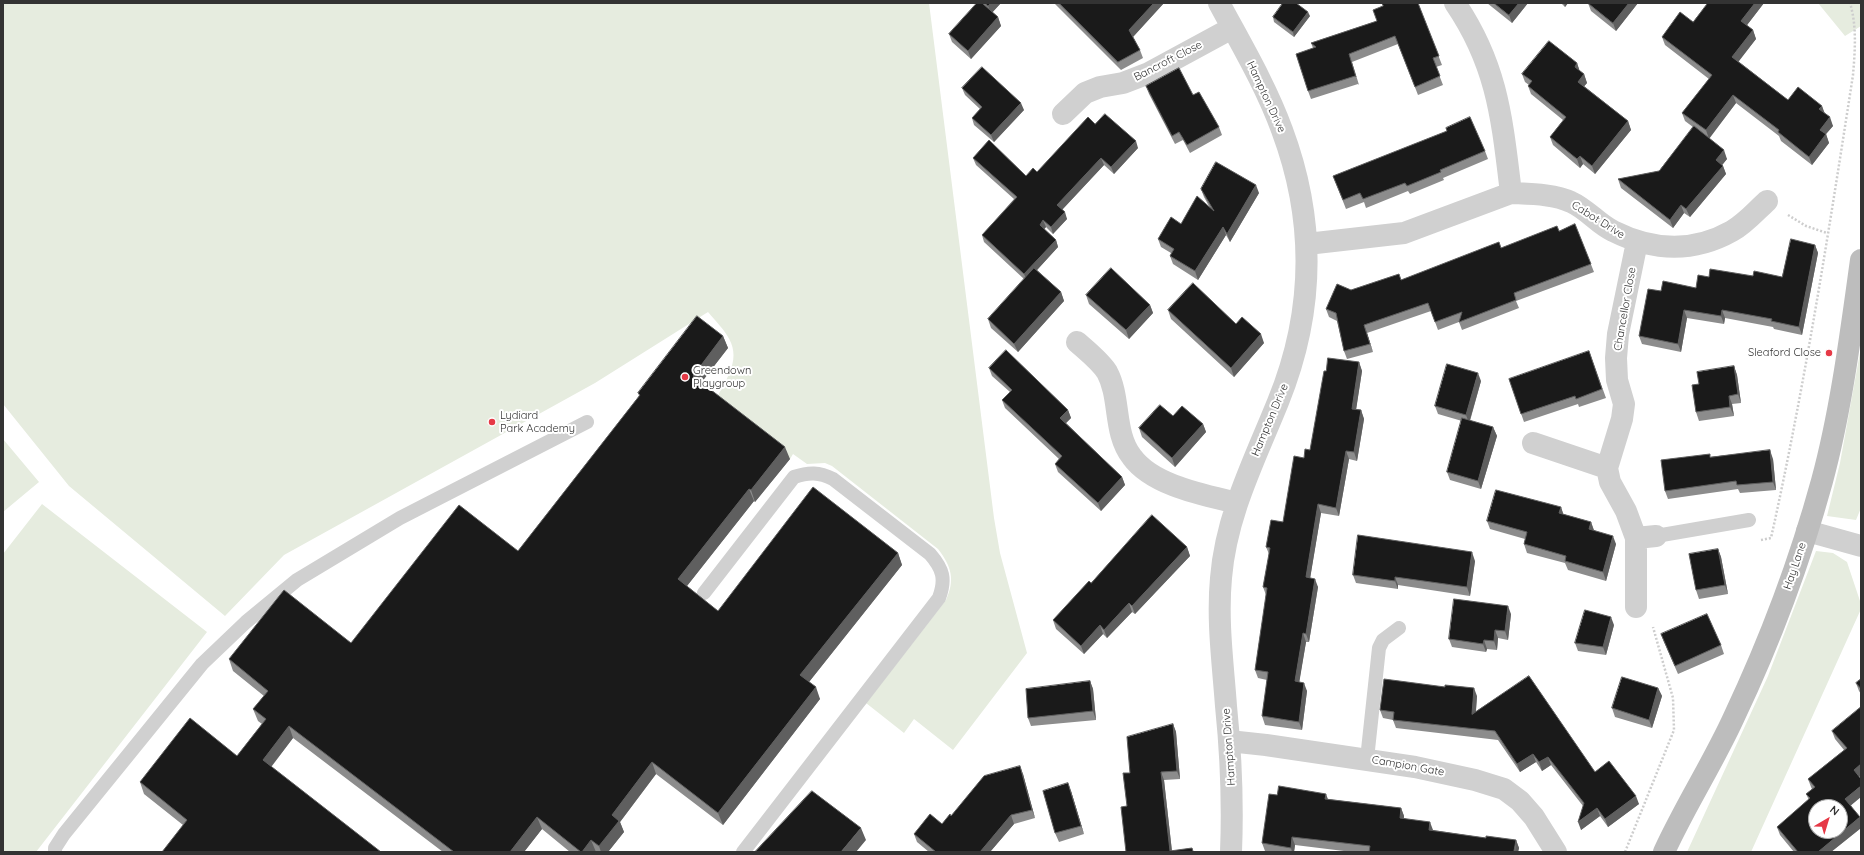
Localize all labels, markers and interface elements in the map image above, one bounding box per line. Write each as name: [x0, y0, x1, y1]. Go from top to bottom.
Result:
street label: Bancroft Close: [1132, 38, 1204, 84]
street label: Hampton Drive: [1244, 59, 1288, 135]
street label: Cabot Drive: [1569, 198, 1627, 242]
street label: Chancellor Close: [1611, 266, 1639, 352]
place label: Sleaford Close: [1748, 346, 1821, 360]
marker: Sleaford Close: [1824, 348, 1834, 358]
place label: Greendown Playgroup: [693, 364, 751, 390]
marker: Greendown Playgroup: [680, 372, 690, 382]
street label: Hampton Drive: [1249, 382, 1291, 458]
place label: Lydiard Park Academy: [500, 409, 575, 435]
marker: Lydiard Park Academy: [487, 417, 497, 427]
street label: Hay Lane: [1781, 541, 1809, 591]
street label: Hampton Drive: [1220, 708, 1238, 786]
street label: Campion Gate: [1371, 753, 1445, 779]
north arrow: [1808, 799, 1848, 839]
text: N: [1827, 802, 1842, 818]

